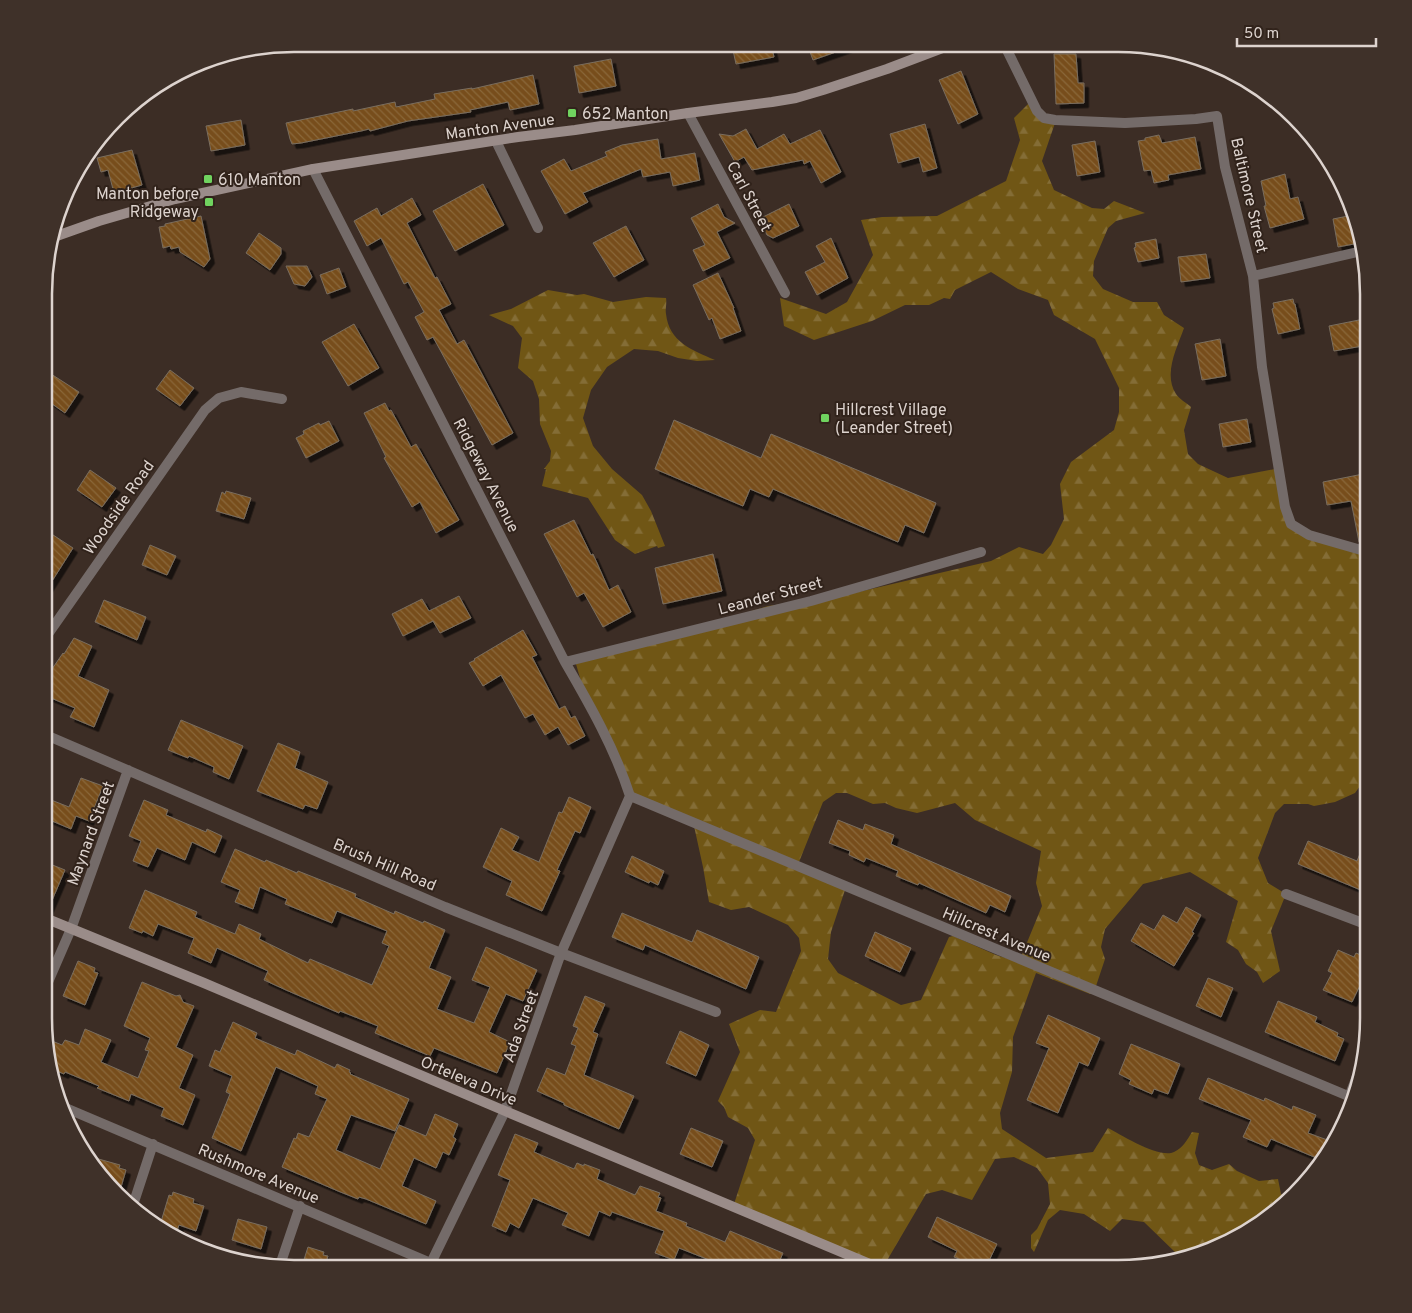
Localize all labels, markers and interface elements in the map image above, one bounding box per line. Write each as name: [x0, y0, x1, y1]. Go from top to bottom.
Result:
scale bar: [1237, 15, 1376, 47]
text: 50 m: [1244, 25, 1279, 44]
place label: 652 Manton: [582, 105, 668, 125]
marker: 652 Manton: [566, 107, 578, 119]
street label: Manton Avenue: [444, 110, 556, 146]
street label: Baltimore Street: [1225, 136, 1271, 255]
street label: Carl Street: [721, 158, 775, 236]
place label: 610 Manton: [218, 171, 301, 191]
marker: 610 Manton: [202, 173, 214, 185]
place label: Manton before Ridgeway: [96, 185, 199, 223]
marker: Manton before Ridgeway: [203, 196, 215, 208]
place label: Hillcrest Village (Leander Street): [835, 401, 953, 439]
marker: Hillcrest Village (Leander Street): [819, 412, 831, 424]
street label: Ridgeway Avenue: [448, 415, 523, 536]
street label: Woodside Road: [80, 457, 160, 559]
street label: Leander Street: [716, 573, 825, 620]
street label: Maynard Street: [64, 779, 120, 889]
street label: Brush Hill Road: [330, 835, 439, 897]
street label: Hillcrest Avenue: [939, 904, 1053, 968]
street label: Ada Street: [499, 988, 544, 1066]
street label: Orteleva Drive: [417, 1052, 520, 1111]
street label: Rushmore Avenue: [195, 1140, 322, 1209]

